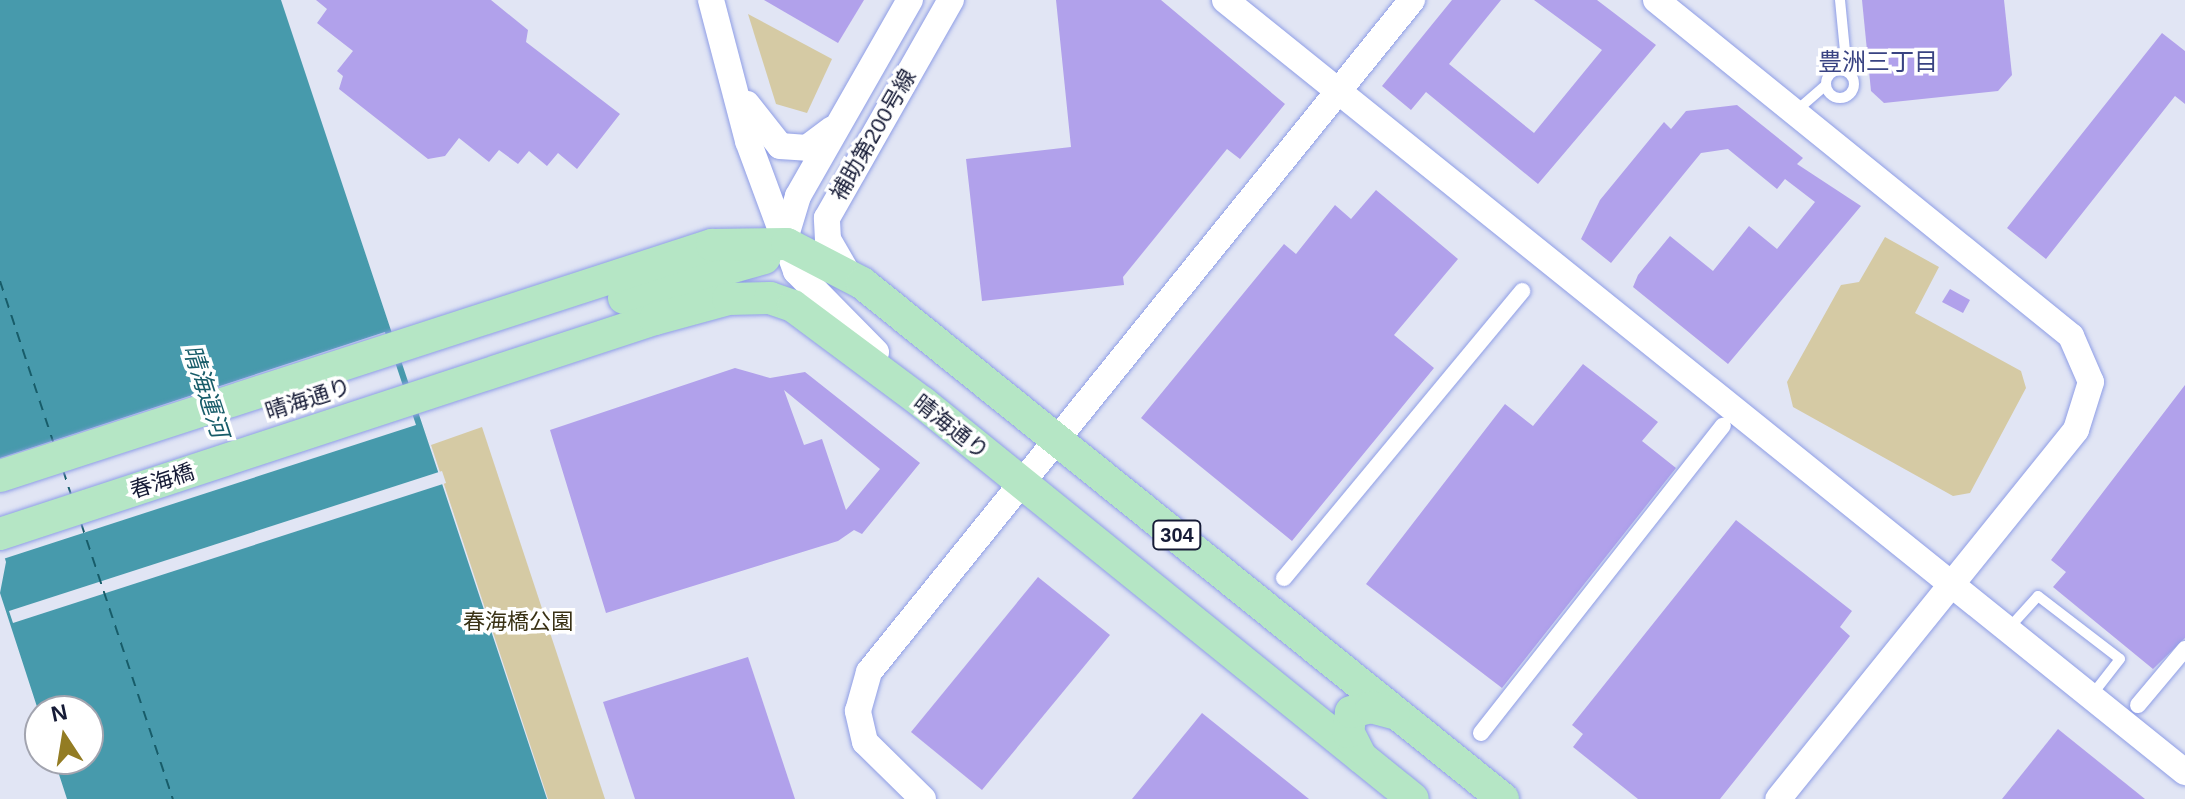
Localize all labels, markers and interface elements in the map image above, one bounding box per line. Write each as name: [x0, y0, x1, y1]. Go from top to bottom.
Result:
district label: 豊洲三丁目: [1818, 48, 1938, 76]
street label: 補助第200号線: [825, 65, 921, 205]
water label: 晴海運河: [177, 341, 235, 441]
street label: 晴海通り: [262, 373, 354, 425]
street label: 晴海通り: [908, 390, 994, 464]
street label: 春海橋: [127, 458, 197, 504]
road number: 304: [1151, 519, 1203, 551]
park label: 春海橋公園: [463, 609, 573, 635]
north arrow: [24, 695, 104, 775]
text: N: [49, 699, 70, 727]

